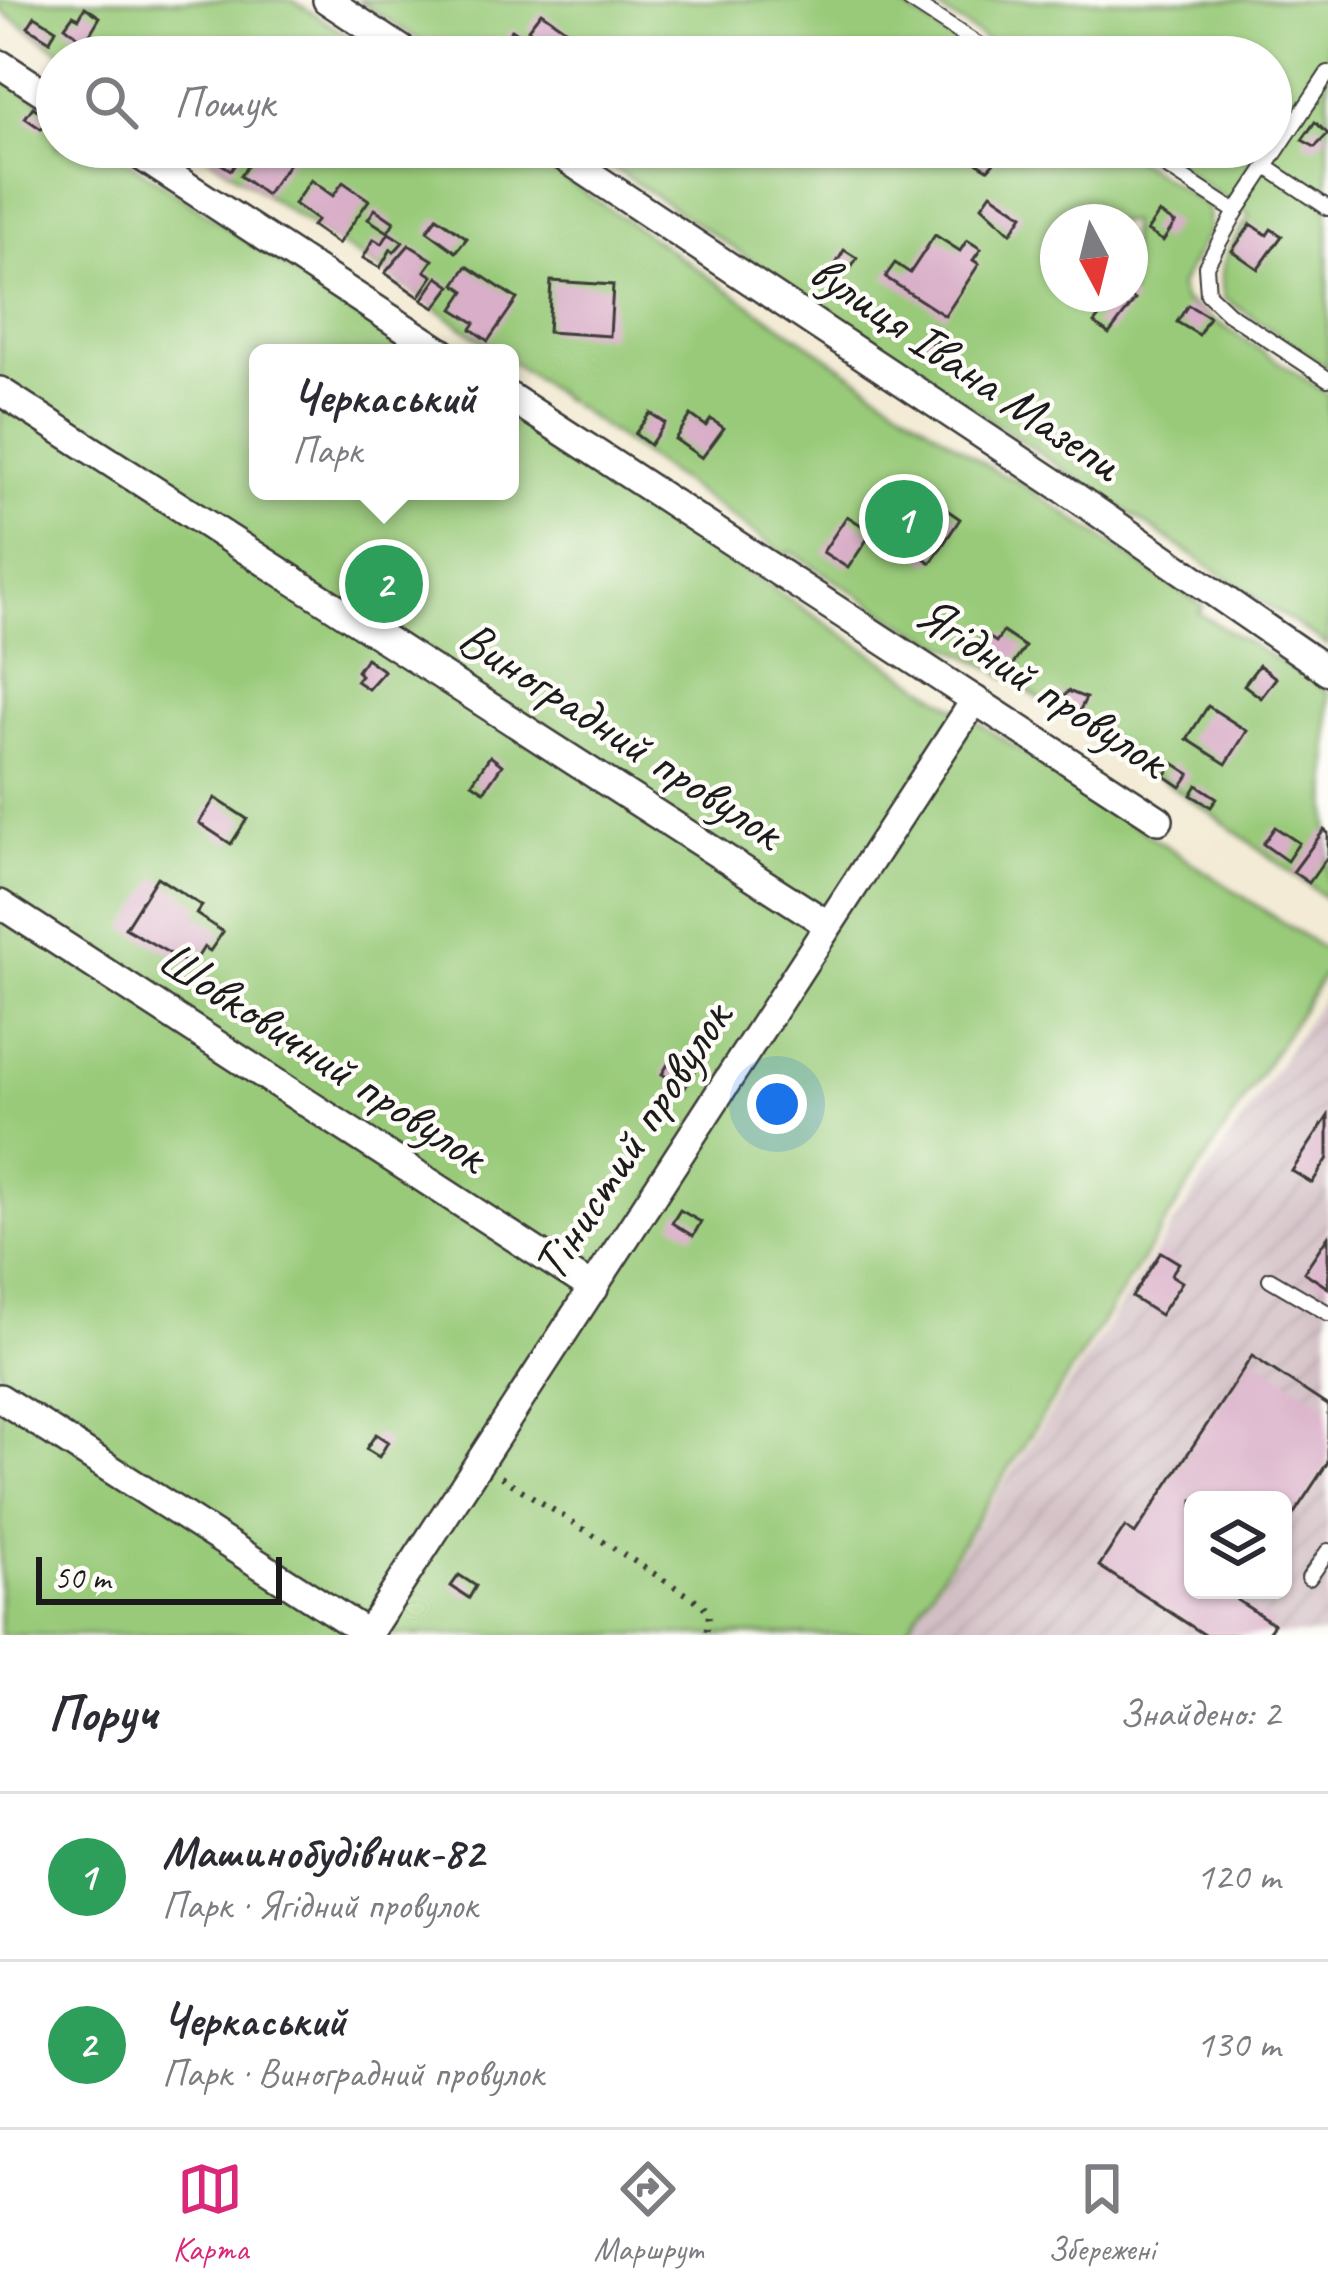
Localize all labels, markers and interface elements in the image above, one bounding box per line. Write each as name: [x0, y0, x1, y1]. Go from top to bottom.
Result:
search box: [36, 36, 1292, 168]
icon: search: [78, 69, 144, 135]
text: Пошук: [174, 74, 274, 131]
north arrow: [1040, 204, 1148, 312]
street label: вулиця Івана Мазепи: [798, 239, 1136, 496]
popup: [249, 344, 519, 500]
text: Черкаський: [292, 369, 476, 426]
text: Парк: [292, 426, 362, 475]
pin: 1: [865, 474, 943, 564]
pin: 2: [345, 539, 423, 629]
street label: Ягідний провулок: [904, 581, 1183, 793]
street label: Виноградний провулок: [447, 605, 798, 864]
street label: Шовковичний провулок: [147, 926, 502, 1188]
street label: Тінистий провулок: [517, 987, 747, 1293]
your location: [747, 1074, 807, 1134]
map controls: [1184, 1491, 1292, 1599]
button: layers: [1184, 1491, 1292, 1599]
scale bar: [36, 1551, 282, 1604]
text: 50 m: [54, 1557, 110, 1599]
text: Поруч: [48, 1681, 157, 1745]
text: Знайдено: 2: [1119, 1689, 1280, 1738]
text: Машинобудівник-82: [162, 1824, 484, 1881]
text: 1: [78, 1852, 96, 1901]
text: 120 m: [1196, 1852, 1280, 1901]
text: Парк · Ягідний провулок: [162, 1881, 477, 1930]
text: Черкаський: [162, 1992, 346, 2049]
text: 2: [78, 2020, 96, 2069]
text: 130 m: [1196, 2020, 1280, 2069]
text: Парк · Виноградний провулок: [162, 2049, 544, 2098]
tab: Карта: [173, 2156, 248, 2270]
tab: Маршрут: [594, 2156, 702, 2270]
tab: Збережені: [1048, 2156, 1155, 2270]

